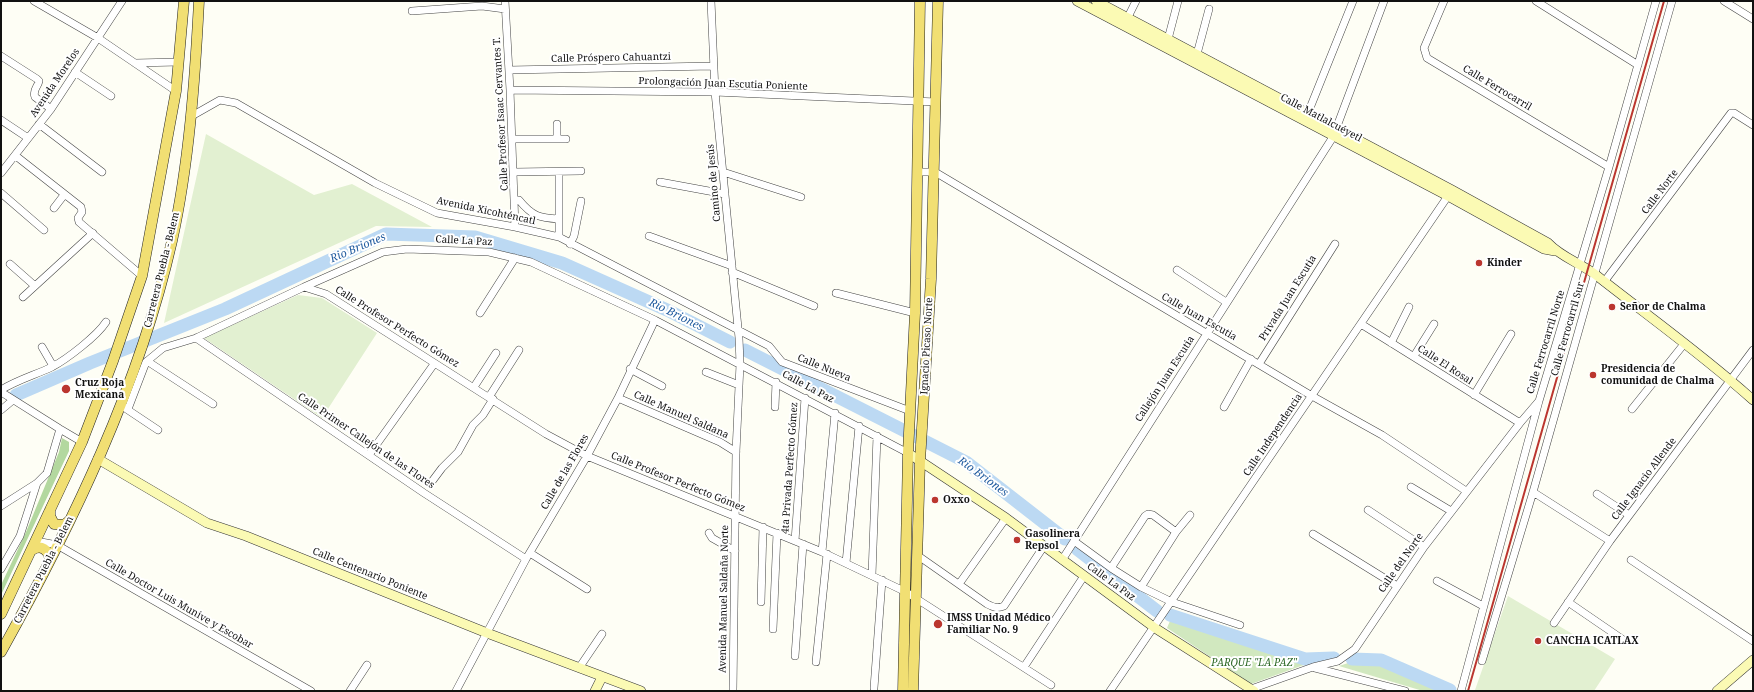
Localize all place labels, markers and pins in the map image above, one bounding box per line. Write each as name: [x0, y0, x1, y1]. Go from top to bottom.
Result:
place label: Kinder: [1487, 257, 1522, 269]
marker: Kinder: [1474, 258, 1484, 268]
place label: Señor de Chalma: [1620, 301, 1706, 313]
marker: Señor de Chalma: [1607, 302, 1617, 312]
place label: Presidencia de comunidad de Chalma: [1601, 363, 1714, 386]
marker: Presidencia de comunidad de Chalma: [1588, 370, 1598, 380]
place label: Cruz Roja Mexicana: [75, 377, 124, 400]
marker: Cruz Roja Mexicana: [60, 383, 72, 395]
place label: Oxxo: [943, 494, 970, 506]
marker: Oxxo: [930, 495, 940, 505]
place label: Gasolinera Repsol: [1025, 528, 1080, 552]
marker: Gasolinera Repsol: [1012, 535, 1022, 545]
place label: IMSS Unidad Médico Familiar No. 9: [947, 612, 1051, 636]
marker: IMSS Unidad Médico Familiar No. 9: [932, 618, 944, 630]
place label: CANCHA ICATLAX: [1546, 635, 1639, 647]
marker: CANCHA ICATLAX: [1533, 636, 1543, 646]

